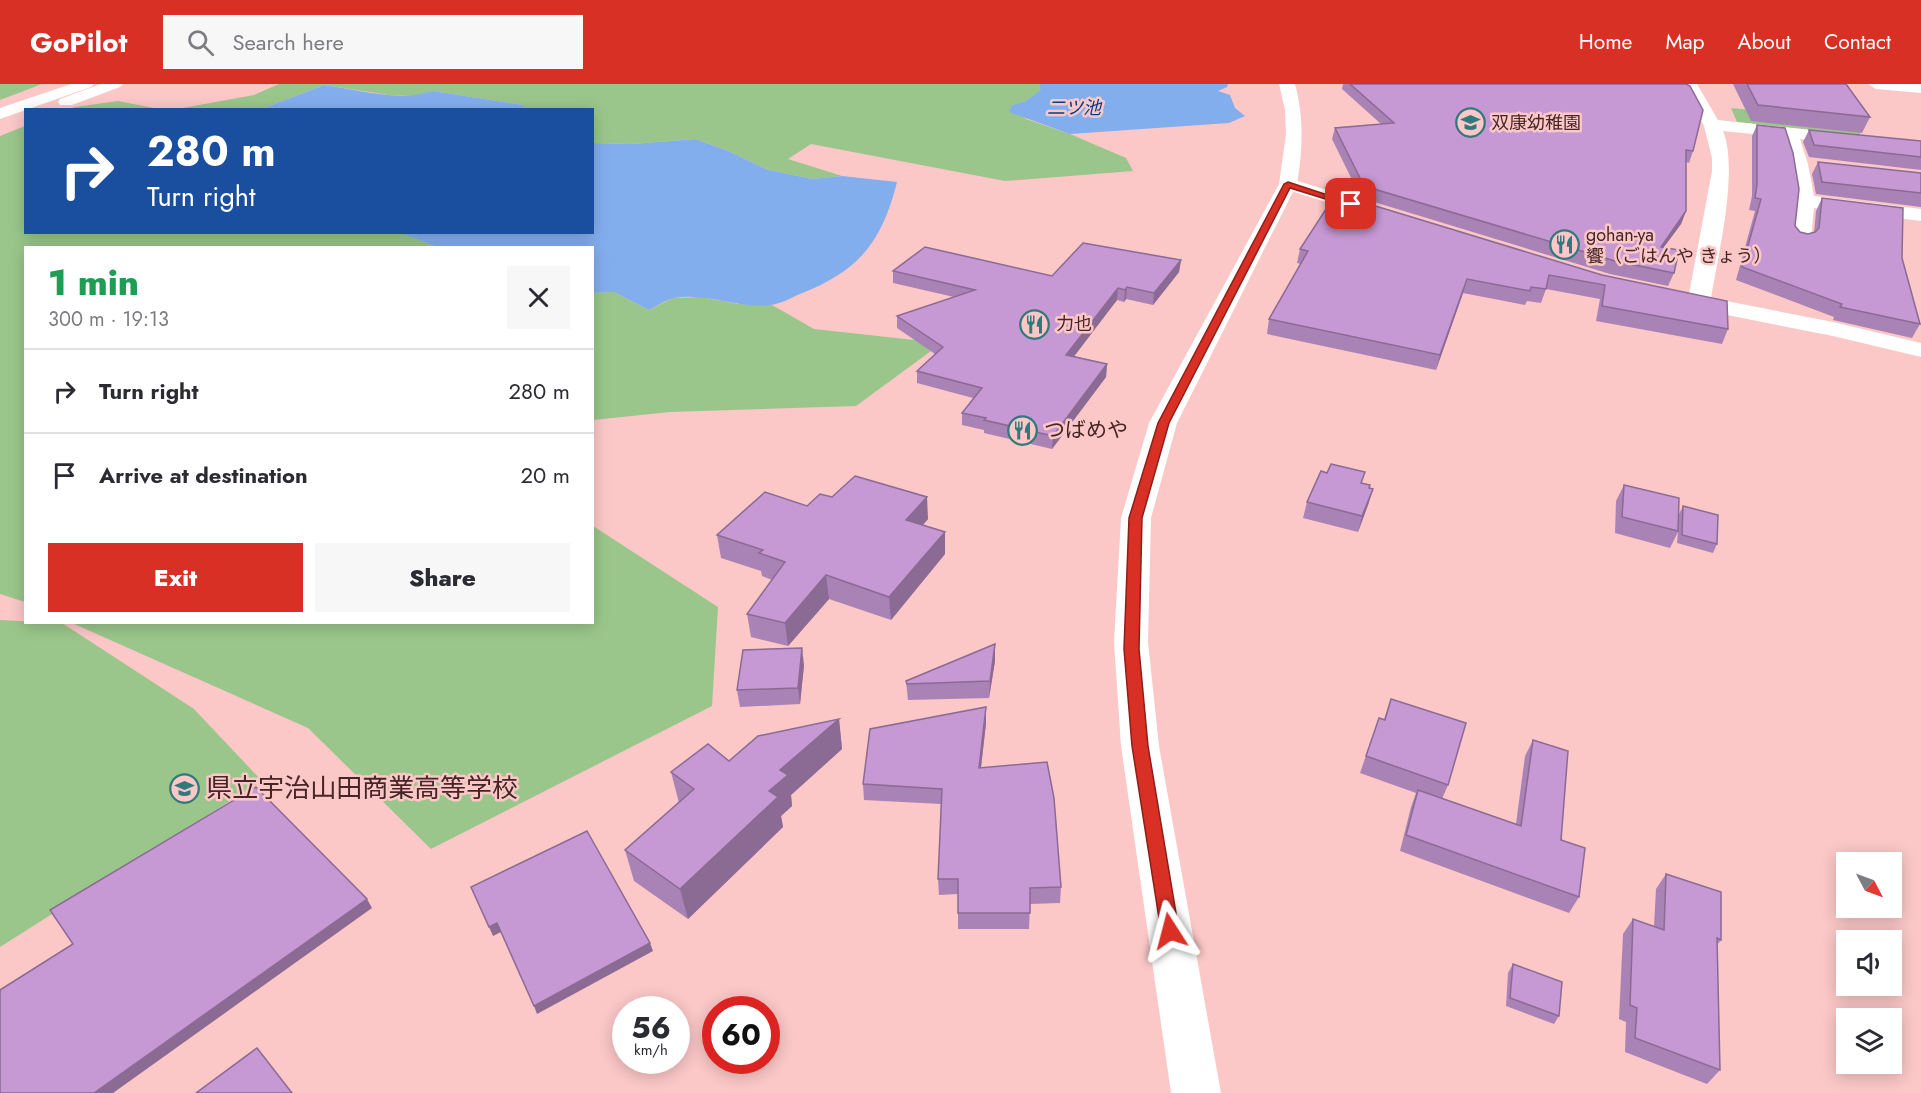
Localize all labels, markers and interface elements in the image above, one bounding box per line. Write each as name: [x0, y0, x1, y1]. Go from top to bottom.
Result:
search box: [163, 15, 583, 69]
text: GoPilot: [30, 22, 127, 63]
icon: search: [184, 26, 217, 59]
text: Search here: [232, 26, 344, 58]
text: Home: [1579, 27, 1632, 57]
text: Map: [1665, 27, 1705, 57]
text: About: [1738, 27, 1791, 57]
text: Contact: [1824, 27, 1891, 57]
water label: 二ツ池: [1047, 95, 1103, 121]
school or university icon: 双康幼稚園: [1454, 107, 1486, 139]
place label: 双康幼稚園: [1491, 110, 1581, 136]
text: 280 m: [147, 121, 276, 182]
icon: right: [48, 132, 126, 210]
text: Turn right: [147, 177, 255, 216]
pin: [1325, 178, 1376, 229]
icon: arrive: [1334, 187, 1367, 220]
place label: gohan-ya 饗（ごはんや きょう）: [1586, 222, 1771, 269]
restaurant icon: gohan-ya 饗（ごはんや きょう）: [1549, 229, 1581, 261]
text: 1 min: [48, 256, 139, 308]
button: close: [507, 266, 570, 329]
text: 300 m · 19:13: [48, 305, 169, 334]
restaurant icon: 力也: [1019, 308, 1051, 340]
place label: 力也: [1056, 311, 1092, 337]
icon: right: [48, 375, 81, 408]
text: Turn right: [99, 375, 199, 407]
text: 280 m: [509, 375, 570, 407]
restaurant icon: つばめや: [1007, 414, 1039, 446]
place label: つばめや: [1044, 415, 1128, 445]
icon: arrive: [48, 459, 81, 492]
text: Arrive at destination: [99, 459, 308, 491]
text: 20 m: [521, 459, 570, 491]
button: Exit: [48, 543, 303, 612]
button: Share: [315, 543, 570, 612]
place label: 県立宇治山田商業高等学校: [206, 769, 518, 807]
school or university icon: 県立宇治山田商業高等学校: [169, 772, 201, 804]
north arrow: [1836, 852, 1902, 918]
map controls: [1836, 852, 1902, 1074]
position arrow: [1138, 899, 1202, 963]
button: sound: [1836, 930, 1902, 996]
speed limit sign: 60: [702, 996, 780, 1074]
text: 56: [631, 1006, 671, 1049]
button: layers: [1836, 1008, 1902, 1074]
text: km/h: [634, 1039, 668, 1061]

